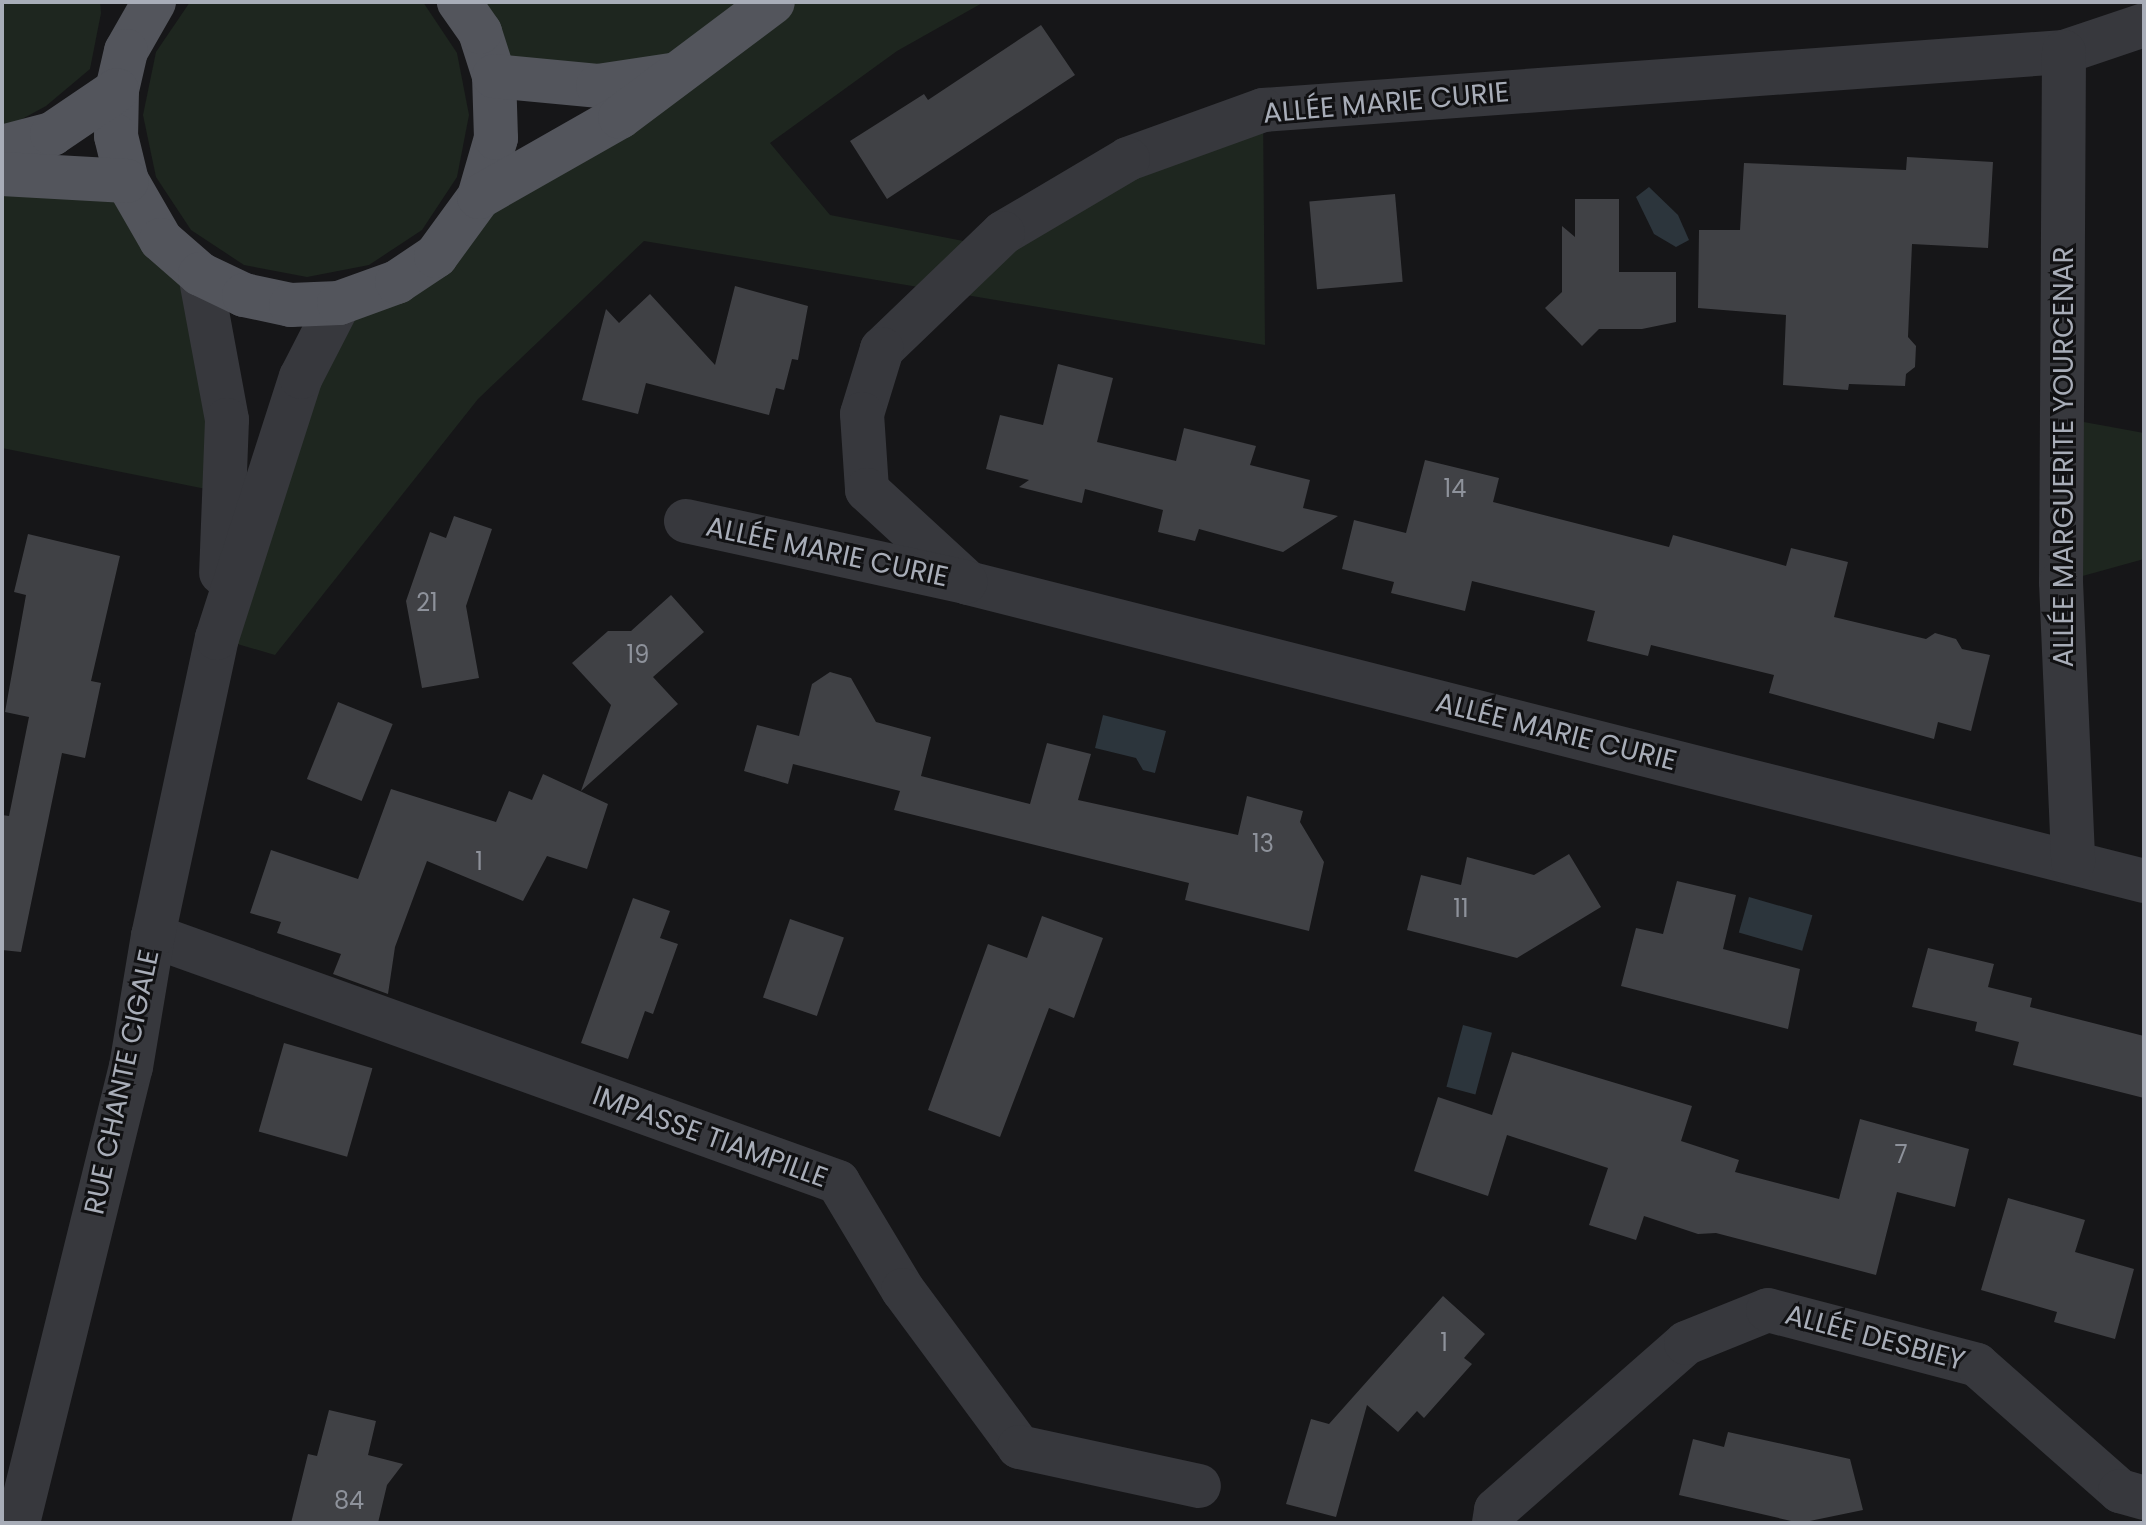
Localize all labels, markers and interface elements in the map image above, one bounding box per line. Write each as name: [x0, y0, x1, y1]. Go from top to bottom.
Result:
street label: ALLÉE MARIE CURIE: [1262, 76, 1510, 130]
street label: ALLÉE MARGUERITE YOURCENAR: [2047, 246, 2081, 668]
house number: 14: [1444, 475, 1466, 503]
street label: ALLÉE MARIE CURIE: [703, 510, 951, 594]
house number: 21: [416, 589, 438, 617]
house number: 19: [627, 641, 649, 669]
street label: ALLÉE MARIE CURIE: [1432, 686, 1680, 778]
house number: 13: [1252, 830, 1274, 858]
house number: 1: [475, 848, 483, 876]
house number: 11: [1453, 895, 1469, 923]
street label: RUE CHANTE CIGALE: [78, 946, 166, 1218]
street label: IMPASSE TIAMPILLE: [588, 1079, 832, 1195]
house number: 7: [1894, 1141, 1908, 1169]
street label: ALLÉE DESBIEY: [1781, 1298, 1969, 1378]
house number: 1: [1440, 1329, 1448, 1357]
house number: 84: [334, 1487, 364, 1515]

